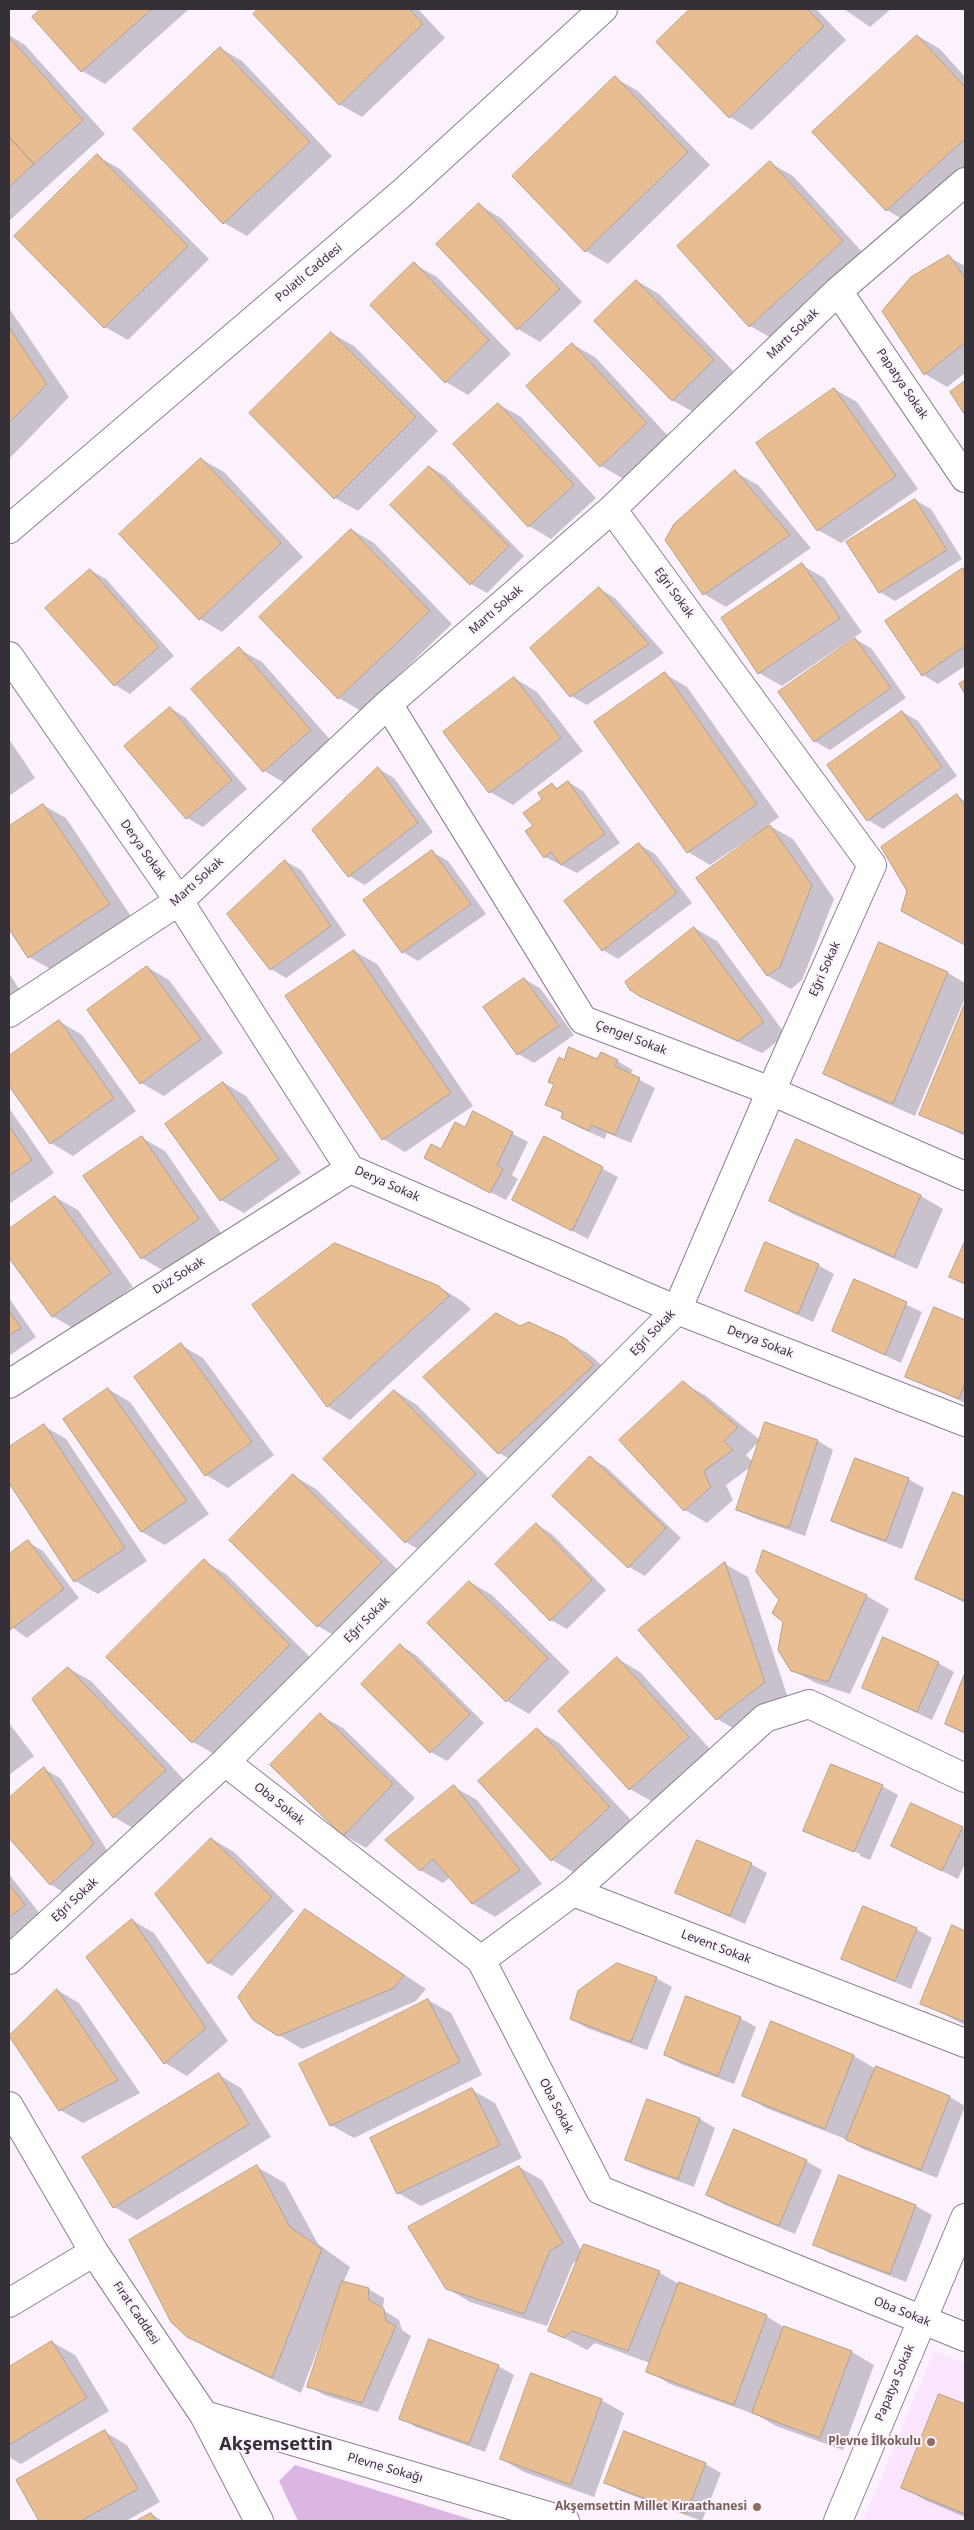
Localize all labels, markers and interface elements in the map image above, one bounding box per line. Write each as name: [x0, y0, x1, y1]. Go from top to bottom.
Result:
street label: Polatlı Caddesi: [273, 241, 345, 305]
street label: Martı Sokak: [764, 306, 822, 362]
street label: Papatya Sokak: [873, 346, 931, 422]
street label: Eğri Sokak: [651, 565, 697, 621]
street label: Martı Sokak: [466, 583, 526, 637]
street label: Derya Sokak: [117, 817, 169, 883]
street label: Martı Sokak: [167, 854, 227, 910]
street label: Eğri Sokak: [807, 939, 843, 999]
street label: Çengel Sokak: [593, 1018, 669, 1058]
street label: Derya Sokak: [352, 1163, 422, 1205]
street label: Düz Sokak: [150, 1254, 208, 1298]
street label: Eğri Sokak: [627, 1307, 679, 1359]
street label: Derya Sokak: [725, 1323, 795, 1361]
street label: Eğri Sokak: [341, 1594, 393, 1646]
street label: Oba Sokak: [251, 1780, 307, 1828]
street label: Eğri Sokak: [49, 1875, 101, 1925]
street label: Levent Sokak: [679, 1927, 753, 1967]
street label: Oba Sokak: [536, 2076, 576, 2136]
street label: Fırat Caddesi: [110, 2279, 162, 2347]
street label: Oba Sokak: [871, 2294, 933, 2330]
street label: Papatya Sokak: [872, 2343, 918, 2423]
district label: Akşemsettin: [219, 2434, 333, 2456]
place label: Plevne İlkokulu: [828, 2435, 921, 2449]
marker: Plevne İlkokulu: [925, 2436, 937, 2448]
street label: Plevne Sokağı: [346, 2450, 424, 2486]
place label: Akşemsettin Millet Kıraathanesi: [555, 2500, 747, 2514]
marker: Akşemsettin Millet Kıraathanesi: [751, 2501, 763, 2513]

